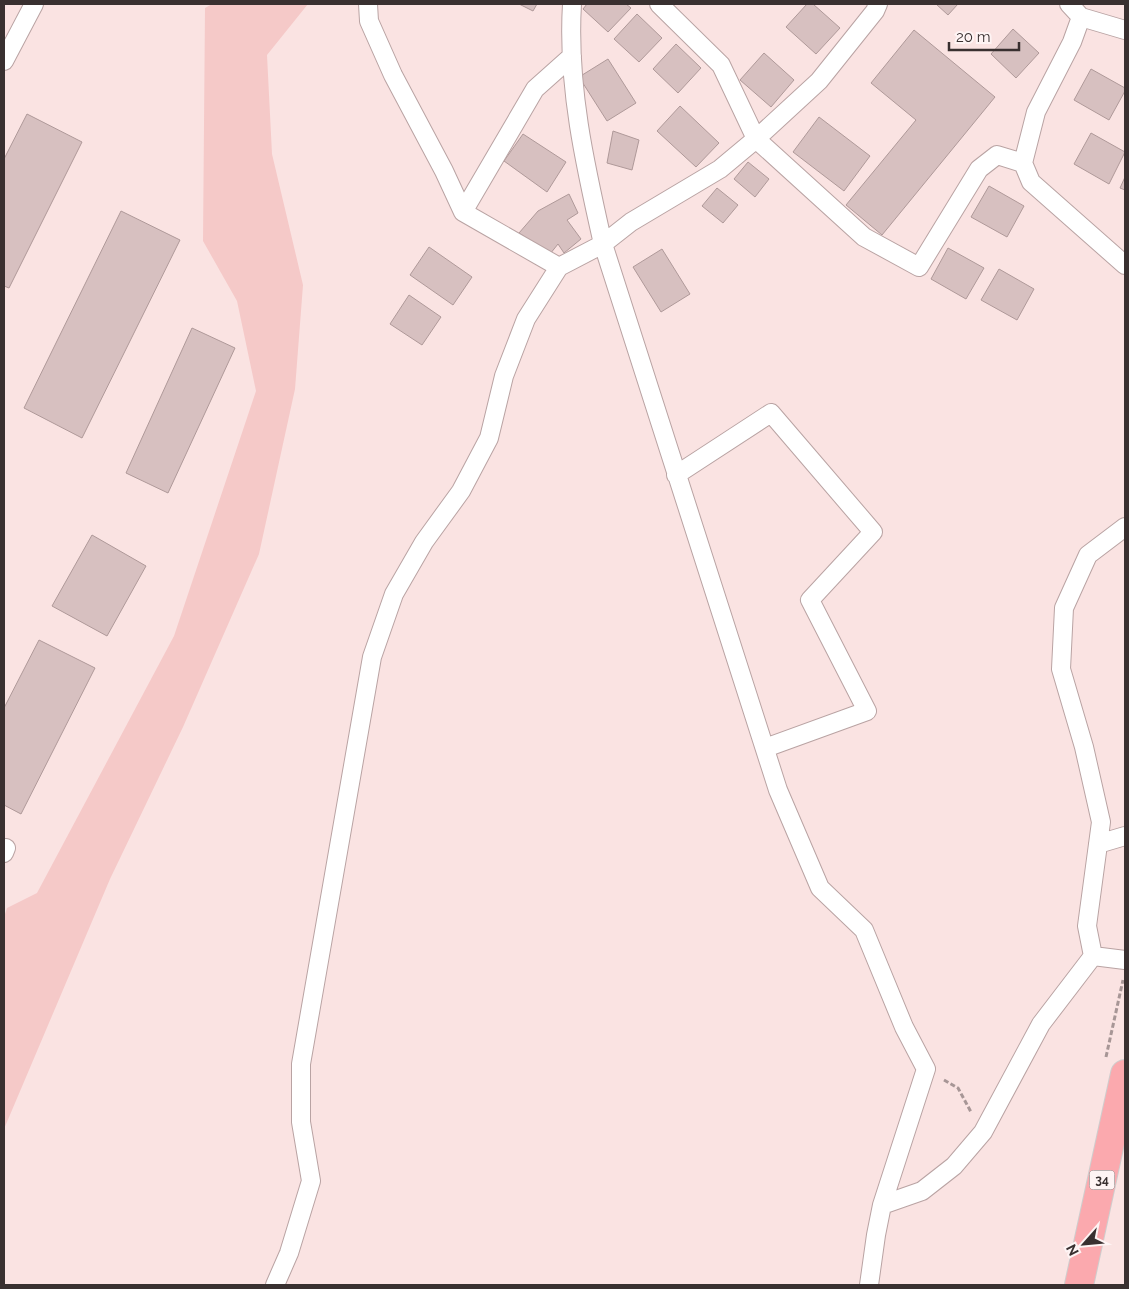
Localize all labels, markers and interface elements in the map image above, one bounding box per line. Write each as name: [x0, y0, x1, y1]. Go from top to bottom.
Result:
scale bar: [949, 20, 1019, 52]
text: 20 m: [956, 28, 991, 46]
road number: 34: [1090, 1170, 1114, 1190]
north arrow: [1059, 1219, 1109, 1269]
text: N: [1063, 1242, 1082, 1258]

